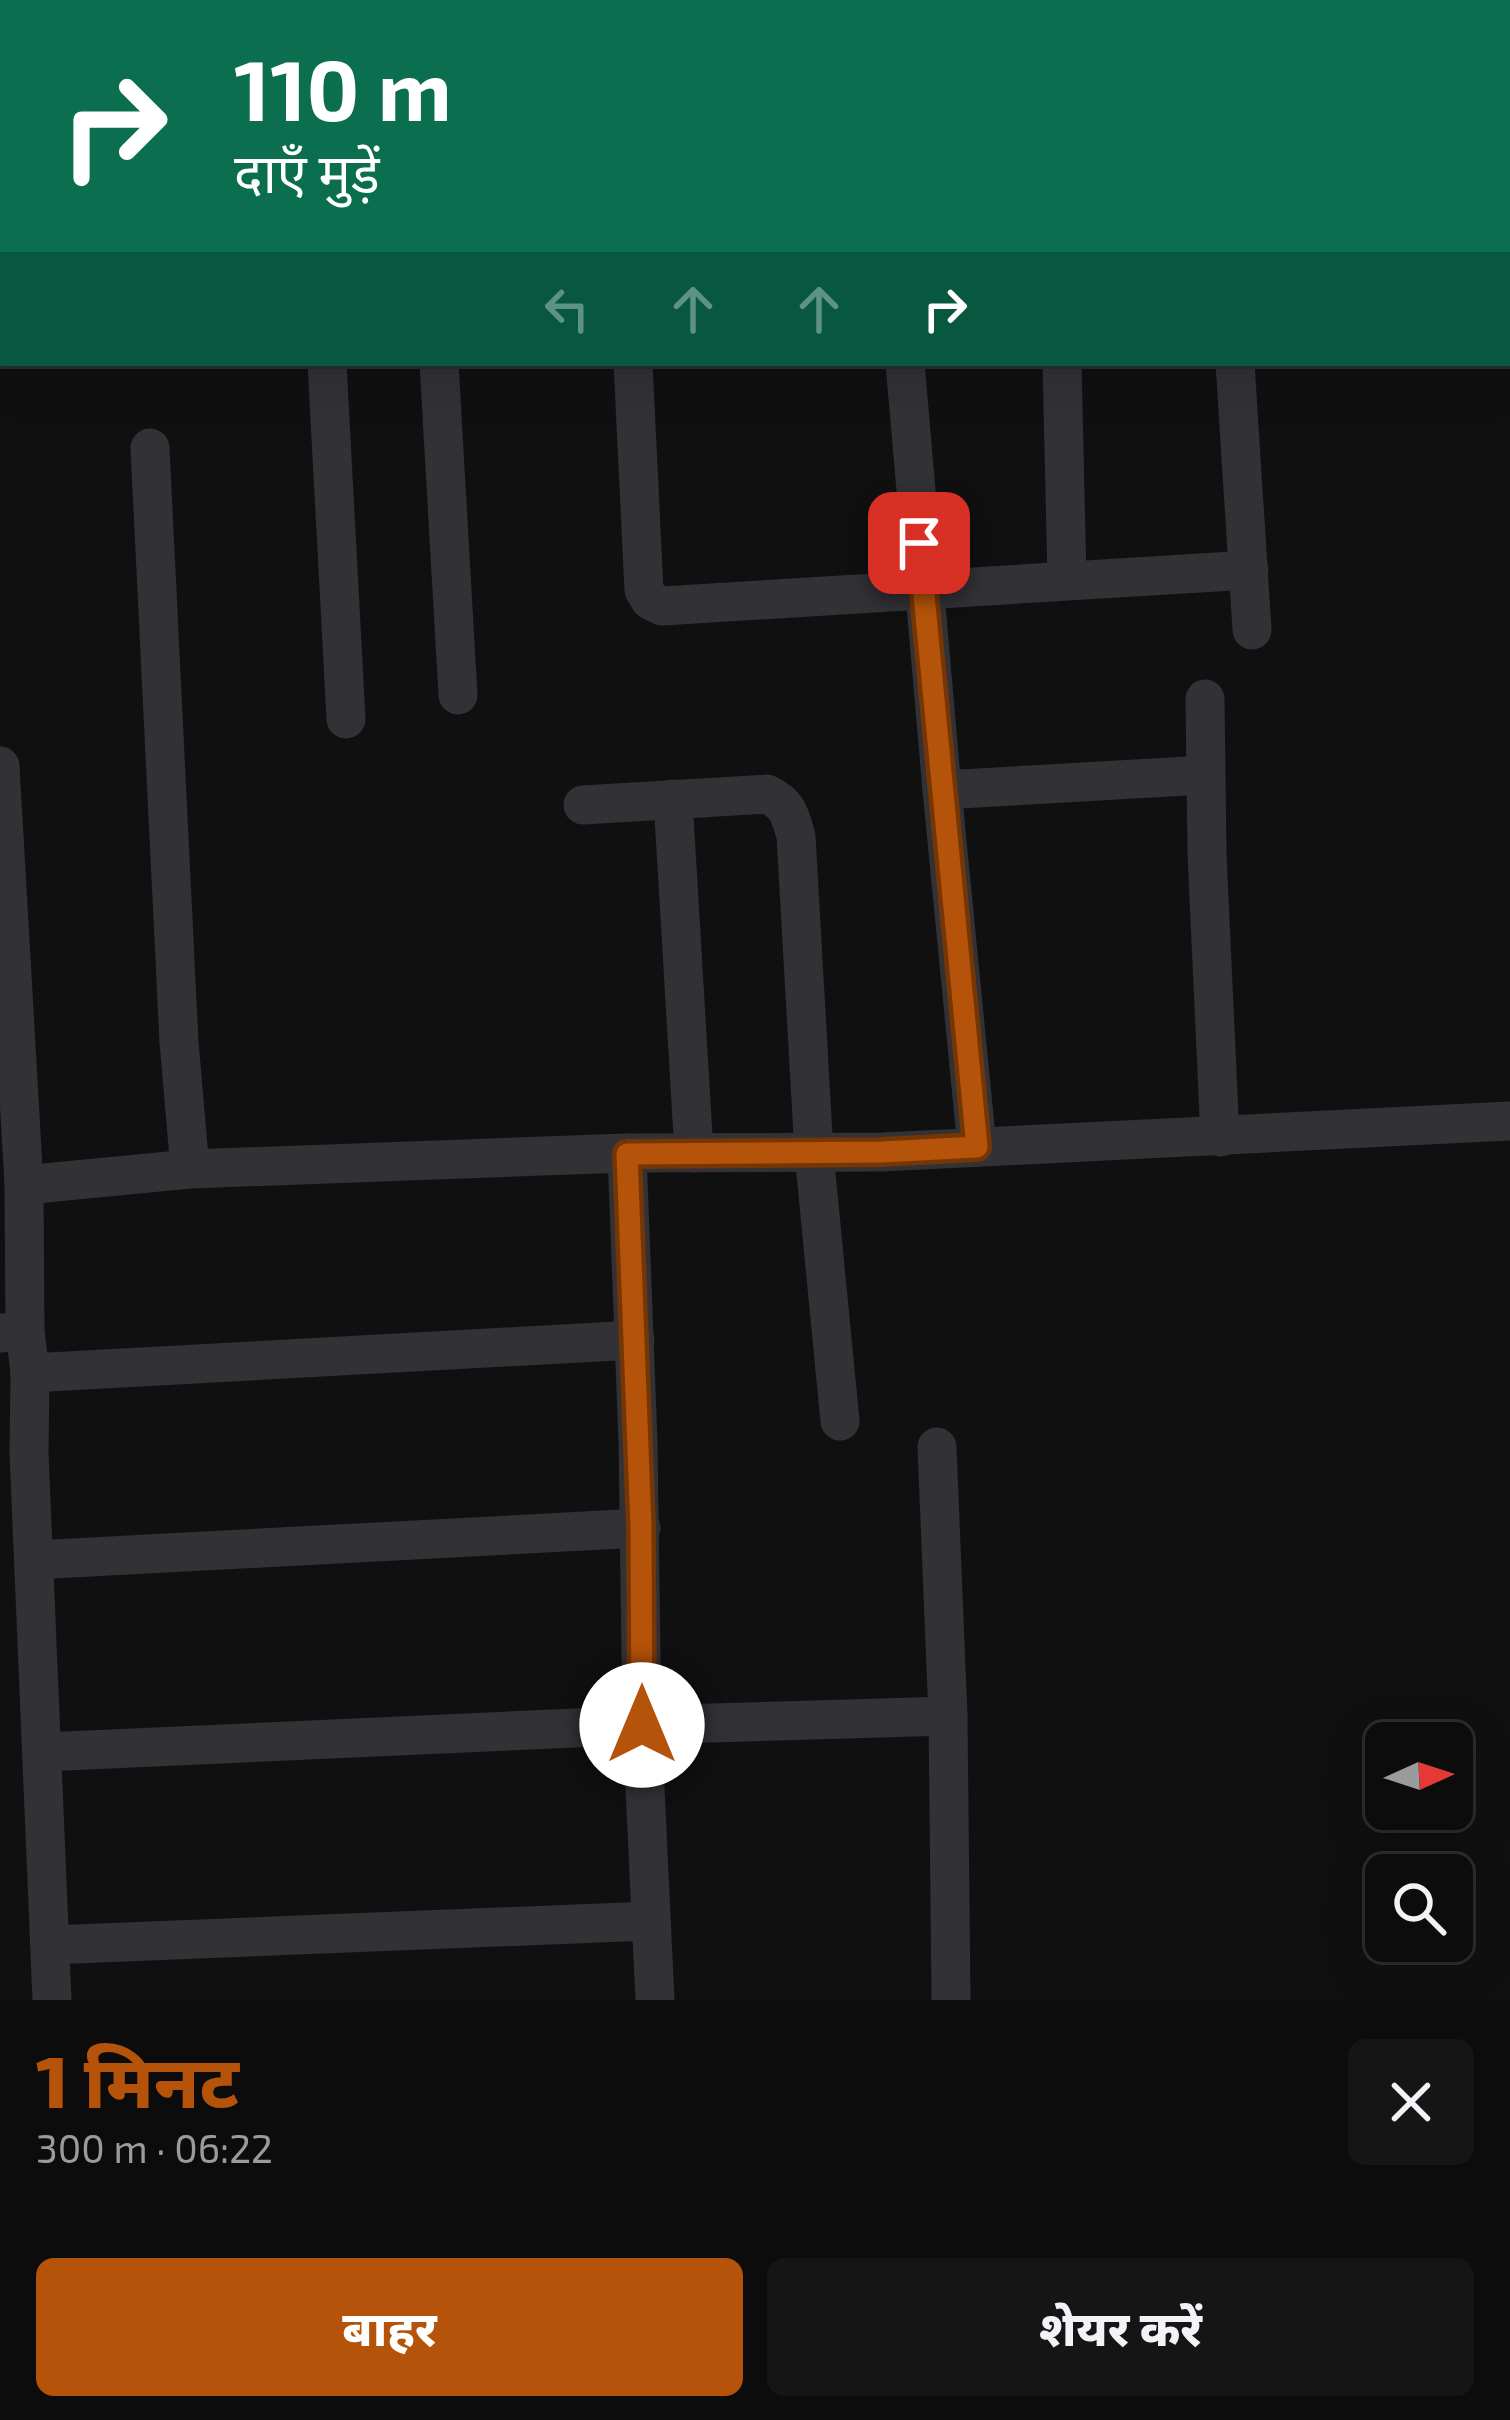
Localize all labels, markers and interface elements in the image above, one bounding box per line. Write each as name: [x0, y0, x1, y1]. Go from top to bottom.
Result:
text: 110 m: [234, 37, 452, 138]
icon: right: [36, 48, 192, 204]
text: दाएँ मुड़ें: [234, 139, 380, 204]
icon: left: [534, 276, 600, 342]
icon: ahead: [660, 276, 726, 342]
icon: ahead: [786, 276, 852, 342]
icon: right: [912, 276, 978, 342]
pin: [868, 492, 970, 594]
icon: arrive: [886, 510, 952, 576]
position arrow: [579, 1662, 705, 1788]
north arrow: [1365, 1722, 1473, 1830]
map controls: [1365, 1722, 1473, 1962]
button: search: [1365, 1854, 1473, 1962]
text: 1 मिनट: [36, 2036, 239, 2122]
button: close: [1348, 2039, 1474, 2165]
text: 300 m · 06:22: [36, 2124, 273, 2171]
button: बाहर: [36, 2258, 743, 2396]
button: शेयर करें: [767, 2258, 1474, 2396]

